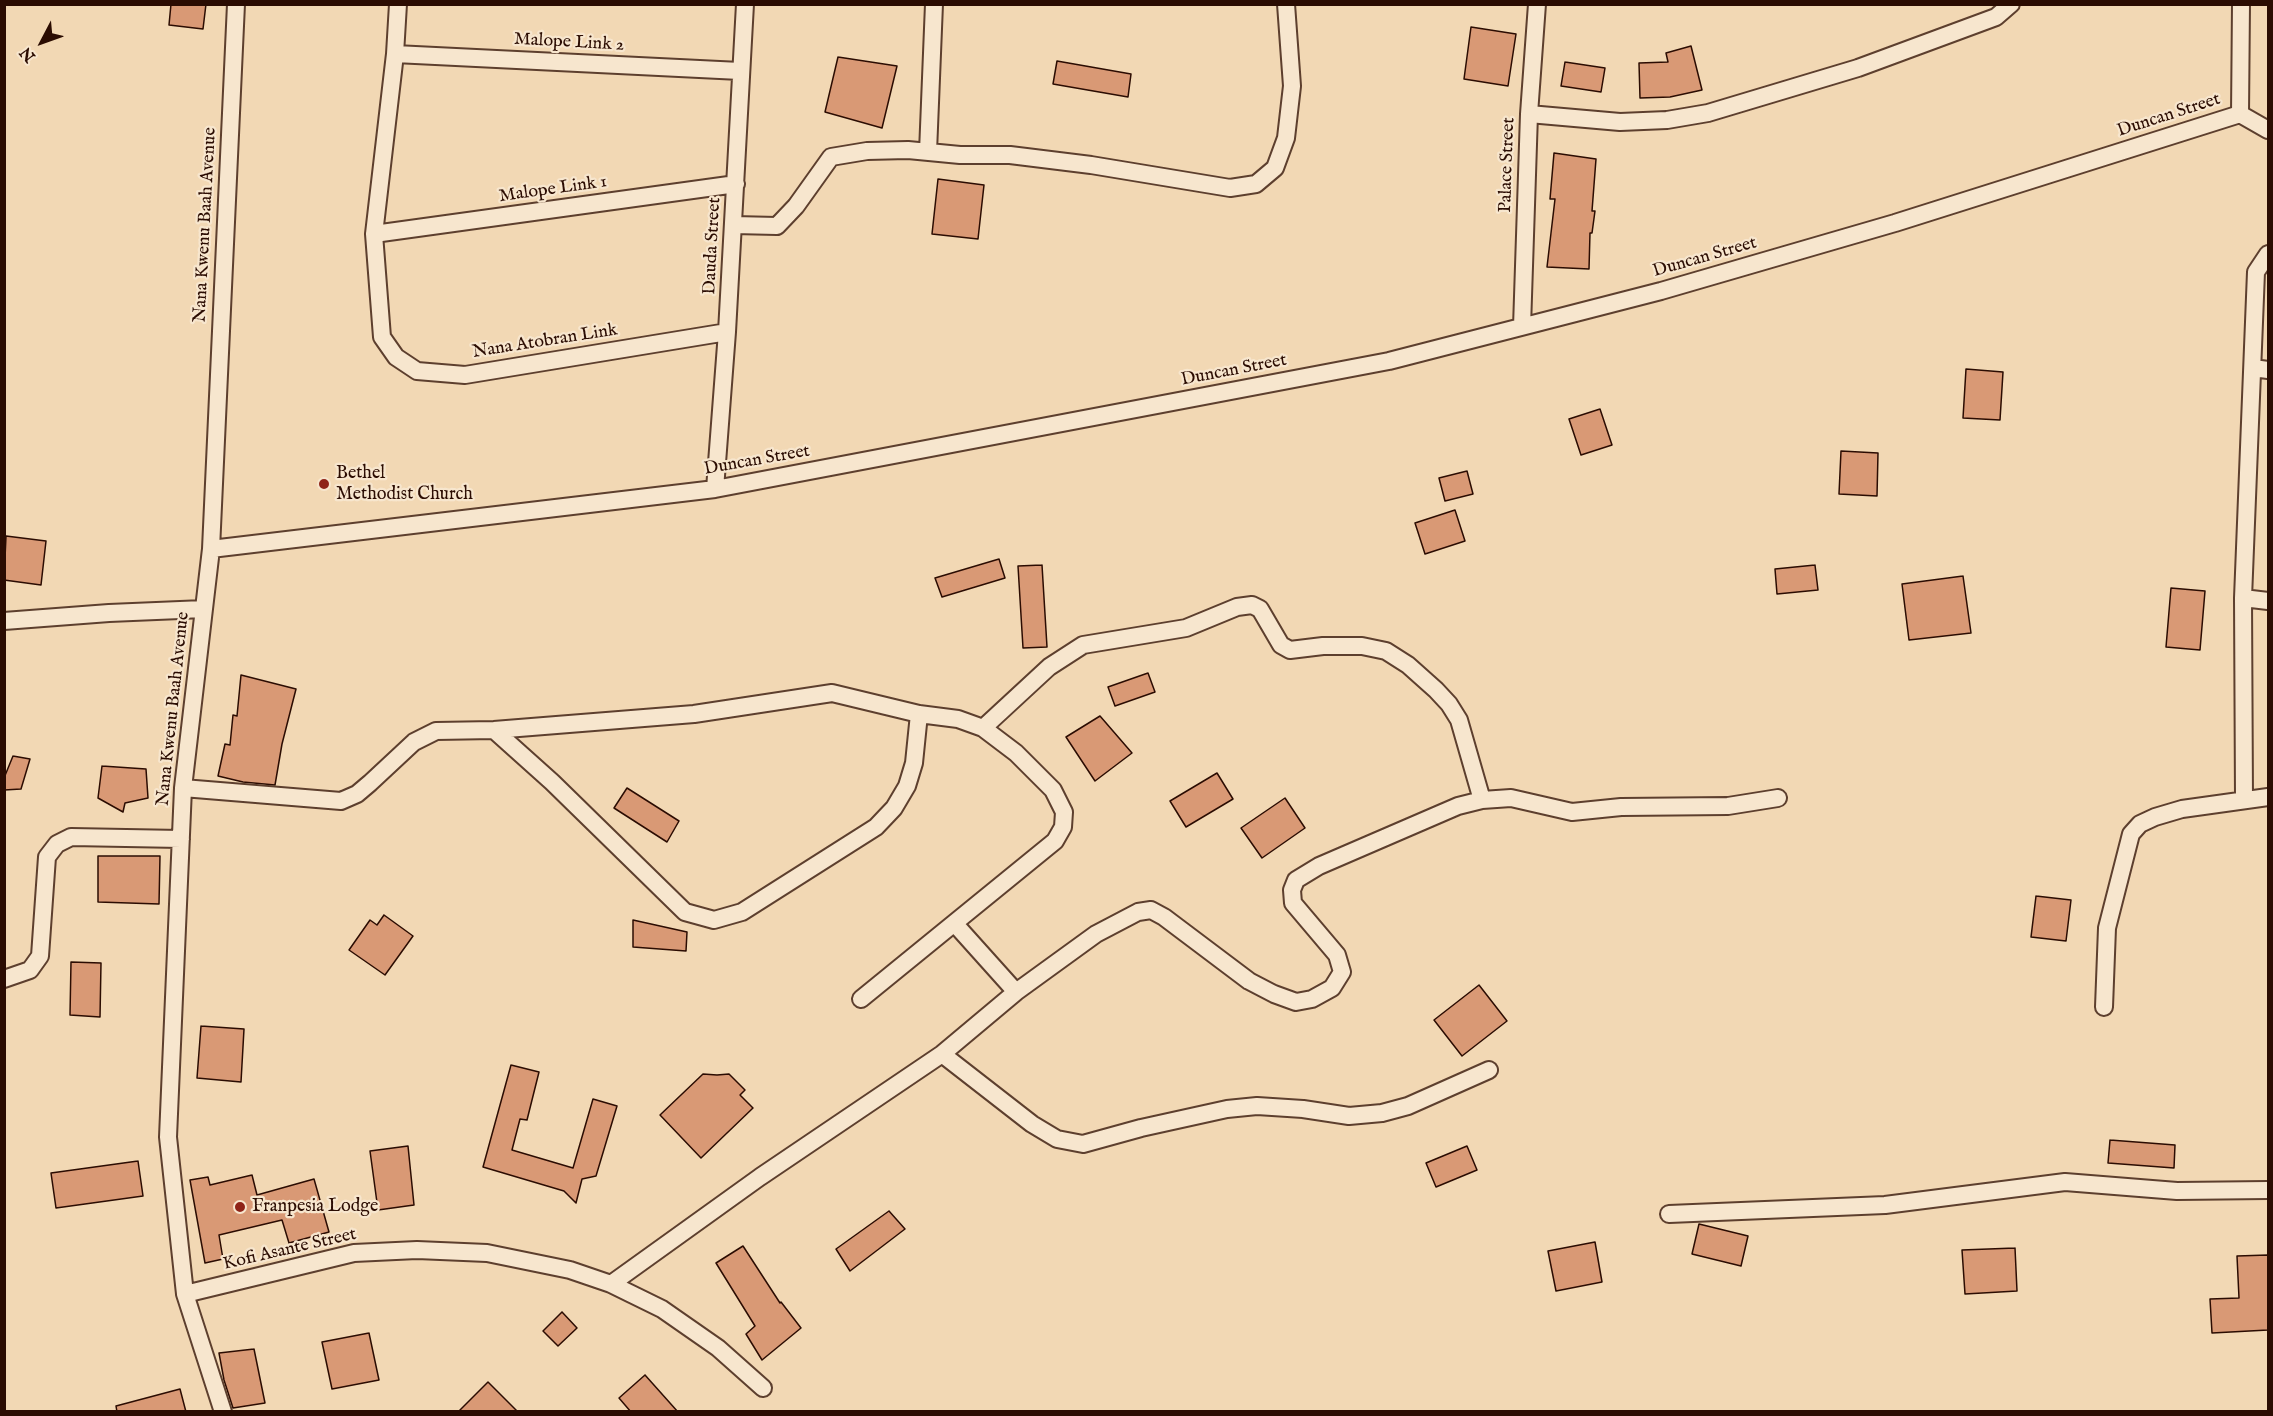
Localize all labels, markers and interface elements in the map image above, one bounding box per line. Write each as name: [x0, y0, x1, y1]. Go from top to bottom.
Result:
north arrow: [12, 12, 72, 72]
street label: Malope Link 2: [513, 29, 625, 57]
text: N: [16, 42, 41, 66]
street label: Duncan Street: [2115, 89, 2223, 143]
street label: Palace Street: [1496, 117, 1520, 213]
street label: Nana Kwenu Baah Avenue: [190, 127, 222, 323]
street label: Malope Link 1: [498, 172, 608, 208]
street label: Dauda Street: [700, 197, 726, 295]
street label: Duncan Street: [1651, 233, 1759, 283]
street label: Nana Atobran Link: [471, 320, 619, 364]
street label: Duncan Street: [1179, 350, 1289, 392]
street label: Duncan Street: [702, 441, 812, 481]
place label: Bethel Methodist Church: [336, 463, 473, 506]
marker: Bethel Methodist Church: [317, 477, 331, 491]
street label: Nana Kwenu Baah Avenue: [153, 611, 195, 807]
place label: Franpesia Lodge: [252, 1196, 378, 1218]
marker: Franpesia Lodge: [233, 1200, 247, 1214]
street label: Kofi Asante Street: [221, 1224, 359, 1276]

